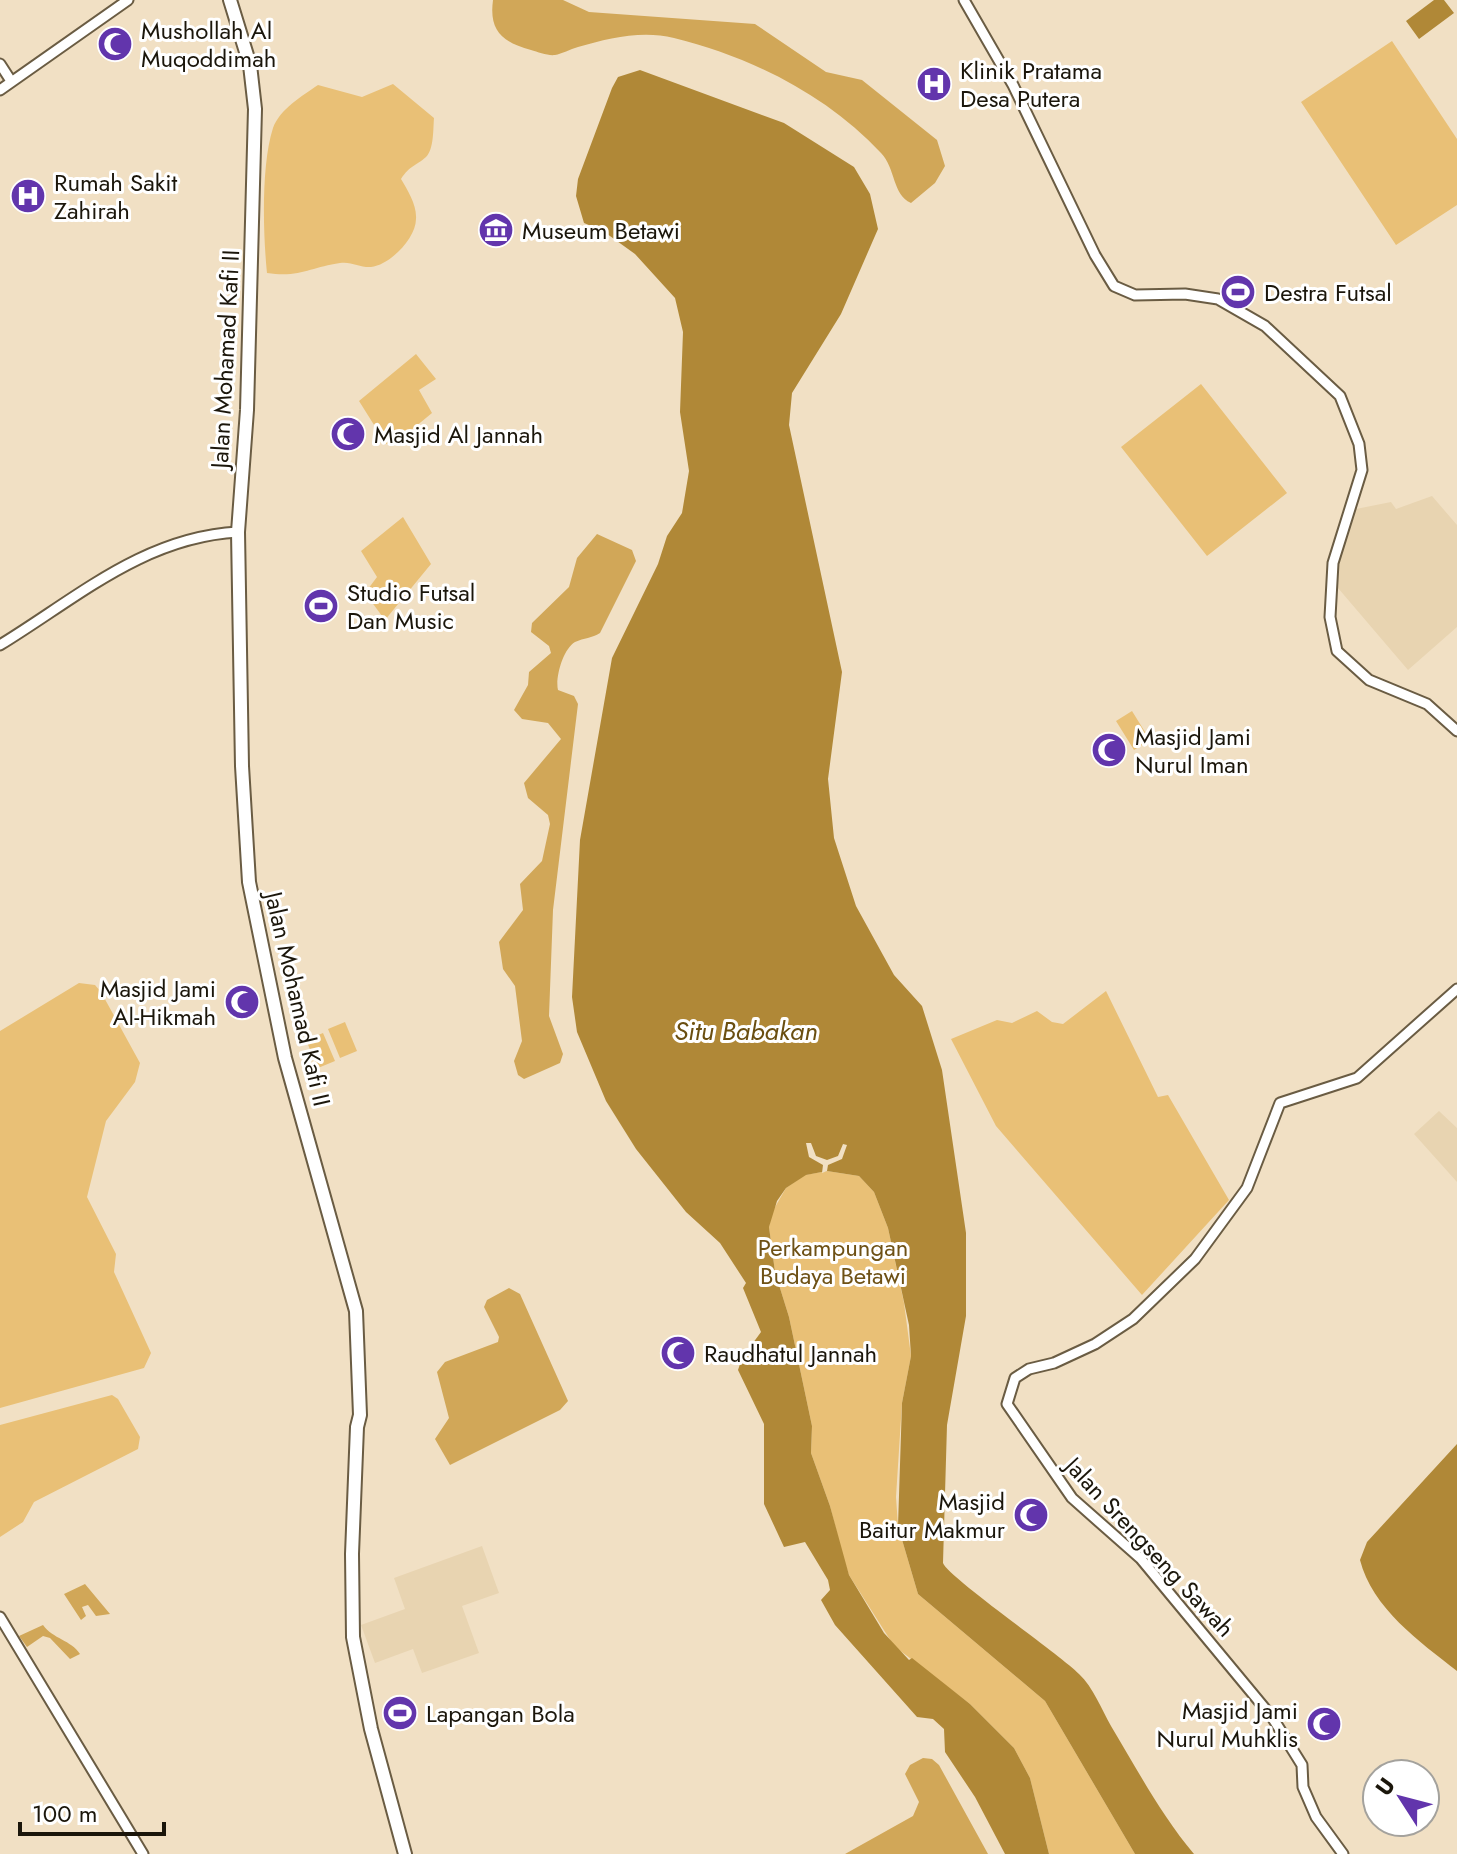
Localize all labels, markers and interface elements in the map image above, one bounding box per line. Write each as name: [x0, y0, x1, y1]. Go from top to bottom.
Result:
place label: Mushollah Al Muqoddimah: [141, 13, 276, 76]
mosque icon: Mushollah Al Muqoddimah: [96, 25, 134, 63]
place label: Klinik Pratama Desa Putera: [960, 53, 1102, 116]
hospital icon: Klinik Pratama Desa Putera: [915, 65, 953, 103]
place label: Rumah Sakit Zahirah: [54, 165, 178, 228]
hospital icon: Rumah Sakit Zahirah: [9, 177, 47, 215]
museum icon: Museum Betawi: [477, 211, 515, 249]
place label: Museum Betawi: [522, 213, 680, 248]
street label: Jalan Mohamad Kafi II: [202, 249, 248, 472]
sports icon: Destra Futsal: [1219, 273, 1257, 311]
place label: Destra Futsal: [1264, 275, 1392, 310]
mosque icon: Masjid Al Jannah: [329, 415, 367, 453]
place label: Masjid Al Jannah: [374, 417, 543, 452]
place label: Studio Futsal Dan Music: [347, 575, 475, 638]
sports icon: Studio Futsal Dan Music: [302, 587, 340, 625]
place label: Masjid Jami Nurul Iman: [1135, 719, 1251, 782]
mosque icon: Masjid Jami Nurul Iman: [1090, 731, 1128, 769]
street label: Jalan Mohamad Kafi II: [256, 885, 340, 1110]
place label: Masjid Jami Al-Hikmah: [100, 971, 216, 1034]
mosque icon: Masjid Jami Al-Hikmah: [223, 983, 261, 1021]
water label: Situ Babakan: [674, 1012, 818, 1050]
park label: Perkampungan Budaya Betawi: [758, 1230, 908, 1293]
mosque icon: Raudhatul Jannah: [659, 1334, 697, 1372]
place label: Raudhatul Jannah: [704, 1336, 877, 1371]
street label: Jalan Srengseng Sawah: [1055, 1447, 1243, 1645]
place label: Masjid Baitur Makmur: [859, 1484, 1006, 1547]
mosque icon: Masjid Baitur Makmur: [1012, 1496, 1050, 1534]
place label: Masjid Jami Nurul Muhklis: [1157, 1693, 1298, 1756]
sports icon: Lapangan Bola: [381, 1694, 419, 1732]
place label: Lapangan Bola: [426, 1696, 575, 1731]
mosque icon: Masjid Jami Nurul Muhklis: [1305, 1705, 1343, 1743]
north arrow: [1361, 1758, 1441, 1838]
text: U: [1367, 1771, 1402, 1802]
scale bar: [20, 1786, 164, 1836]
text: 100 m: [32, 1796, 98, 1831]

